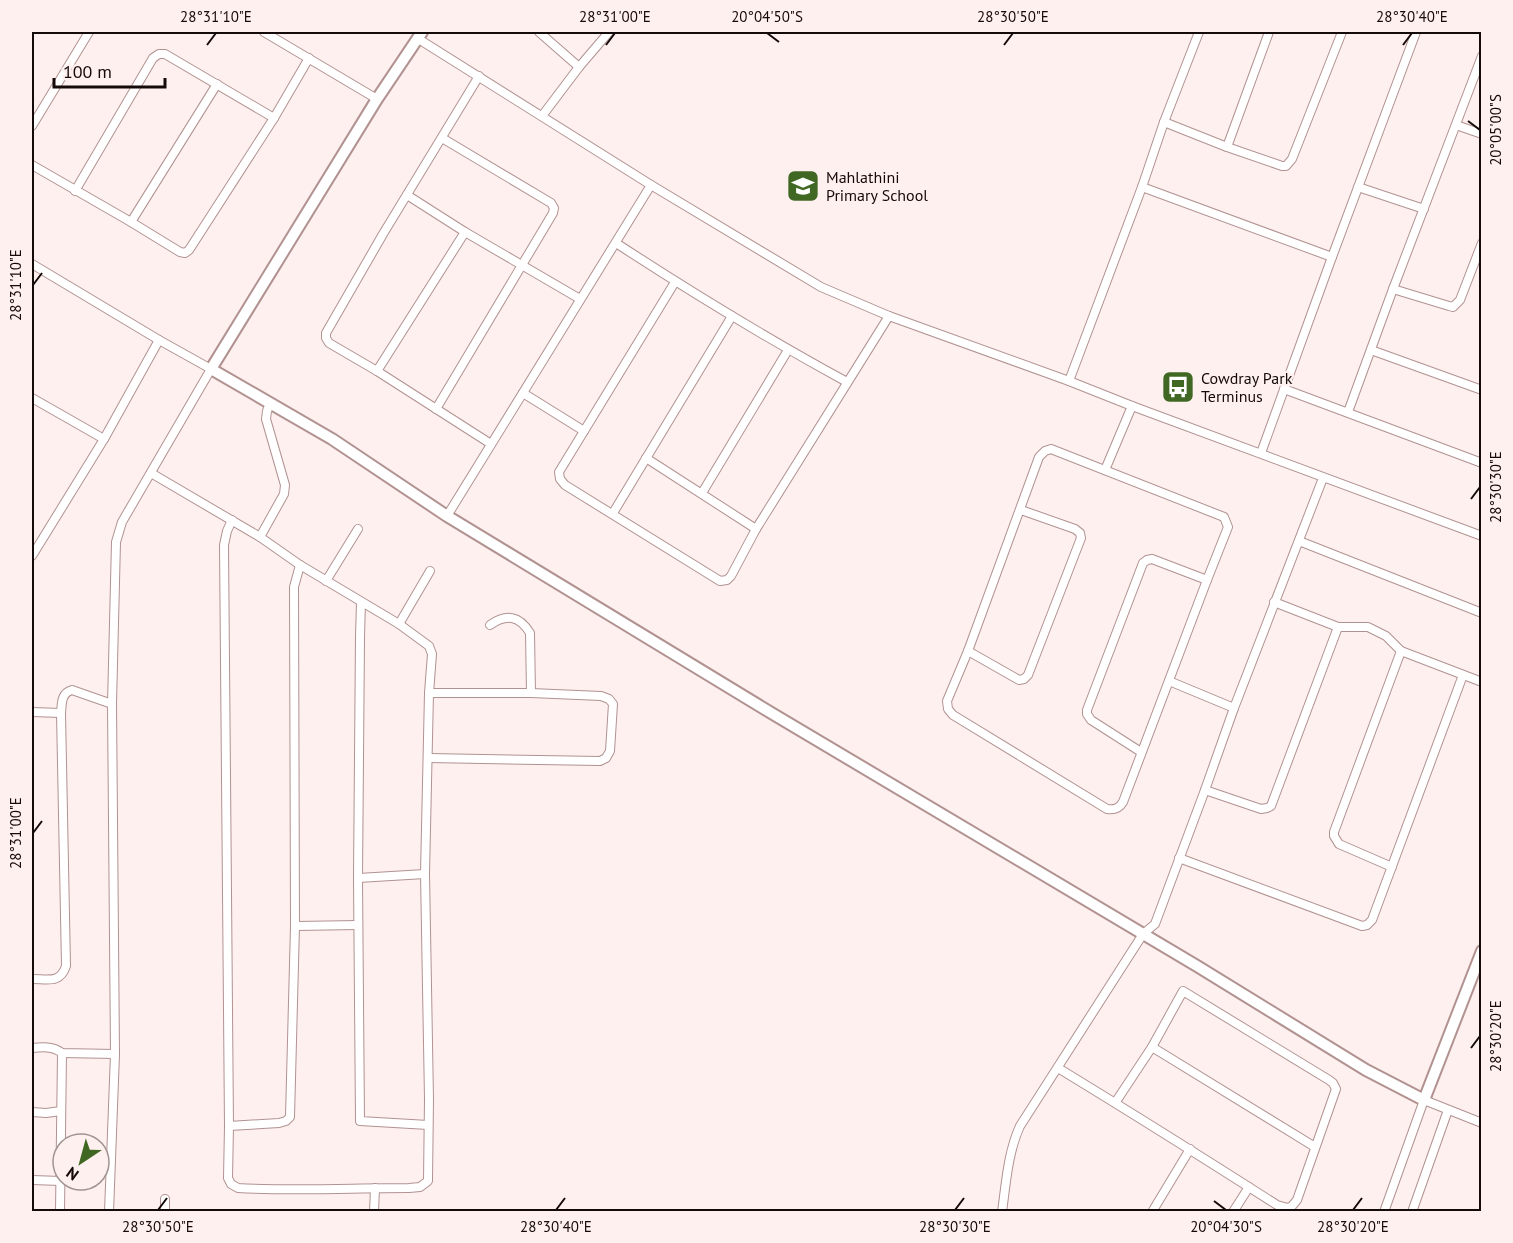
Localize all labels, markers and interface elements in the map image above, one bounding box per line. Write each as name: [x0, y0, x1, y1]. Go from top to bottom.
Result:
text: 28°31'10"E: [180, 7, 252, 26]
text: 28°31'00"E: [579, 7, 651, 26]
text: 20°04'50"S: [731, 7, 803, 26]
text: 28°30'50"E: [977, 7, 1049, 26]
text: 28°30'40"E: [1376, 7, 1448, 26]
scale bar: [54, 51, 165, 89]
text: 100 m: [63, 60, 112, 83]
text: 20°05'00"S: [1486, 94, 1505, 166]
place label: Mahlathini Primary School: [826, 167, 928, 205]
school or university icon: Mahlathini Primary School: [785, 168, 821, 204]
text: 28°31'10"E: [6, 249, 25, 321]
place label: Cowdray Park Terminus: [1201, 368, 1293, 406]
bus stop icon: Cowdray Park Terminus: [1160, 369, 1196, 405]
text: 28°30'30"E: [1486, 451, 1505, 523]
text: 28°31'00"E: [6, 797, 25, 869]
text: 28°30'20"E: [1486, 1000, 1505, 1072]
north arrow: [51, 1132, 111, 1192]
text: N: [62, 1163, 82, 1185]
text: 28°30'50"E: [122, 1217, 194, 1236]
text: 28°30'40"E: [520, 1217, 592, 1236]
text: 28°30'30"E: [919, 1217, 991, 1236]
text: 20°04'30"S: [1190, 1217, 1262, 1236]
text: 28°30'20"E: [1317, 1217, 1389, 1236]

